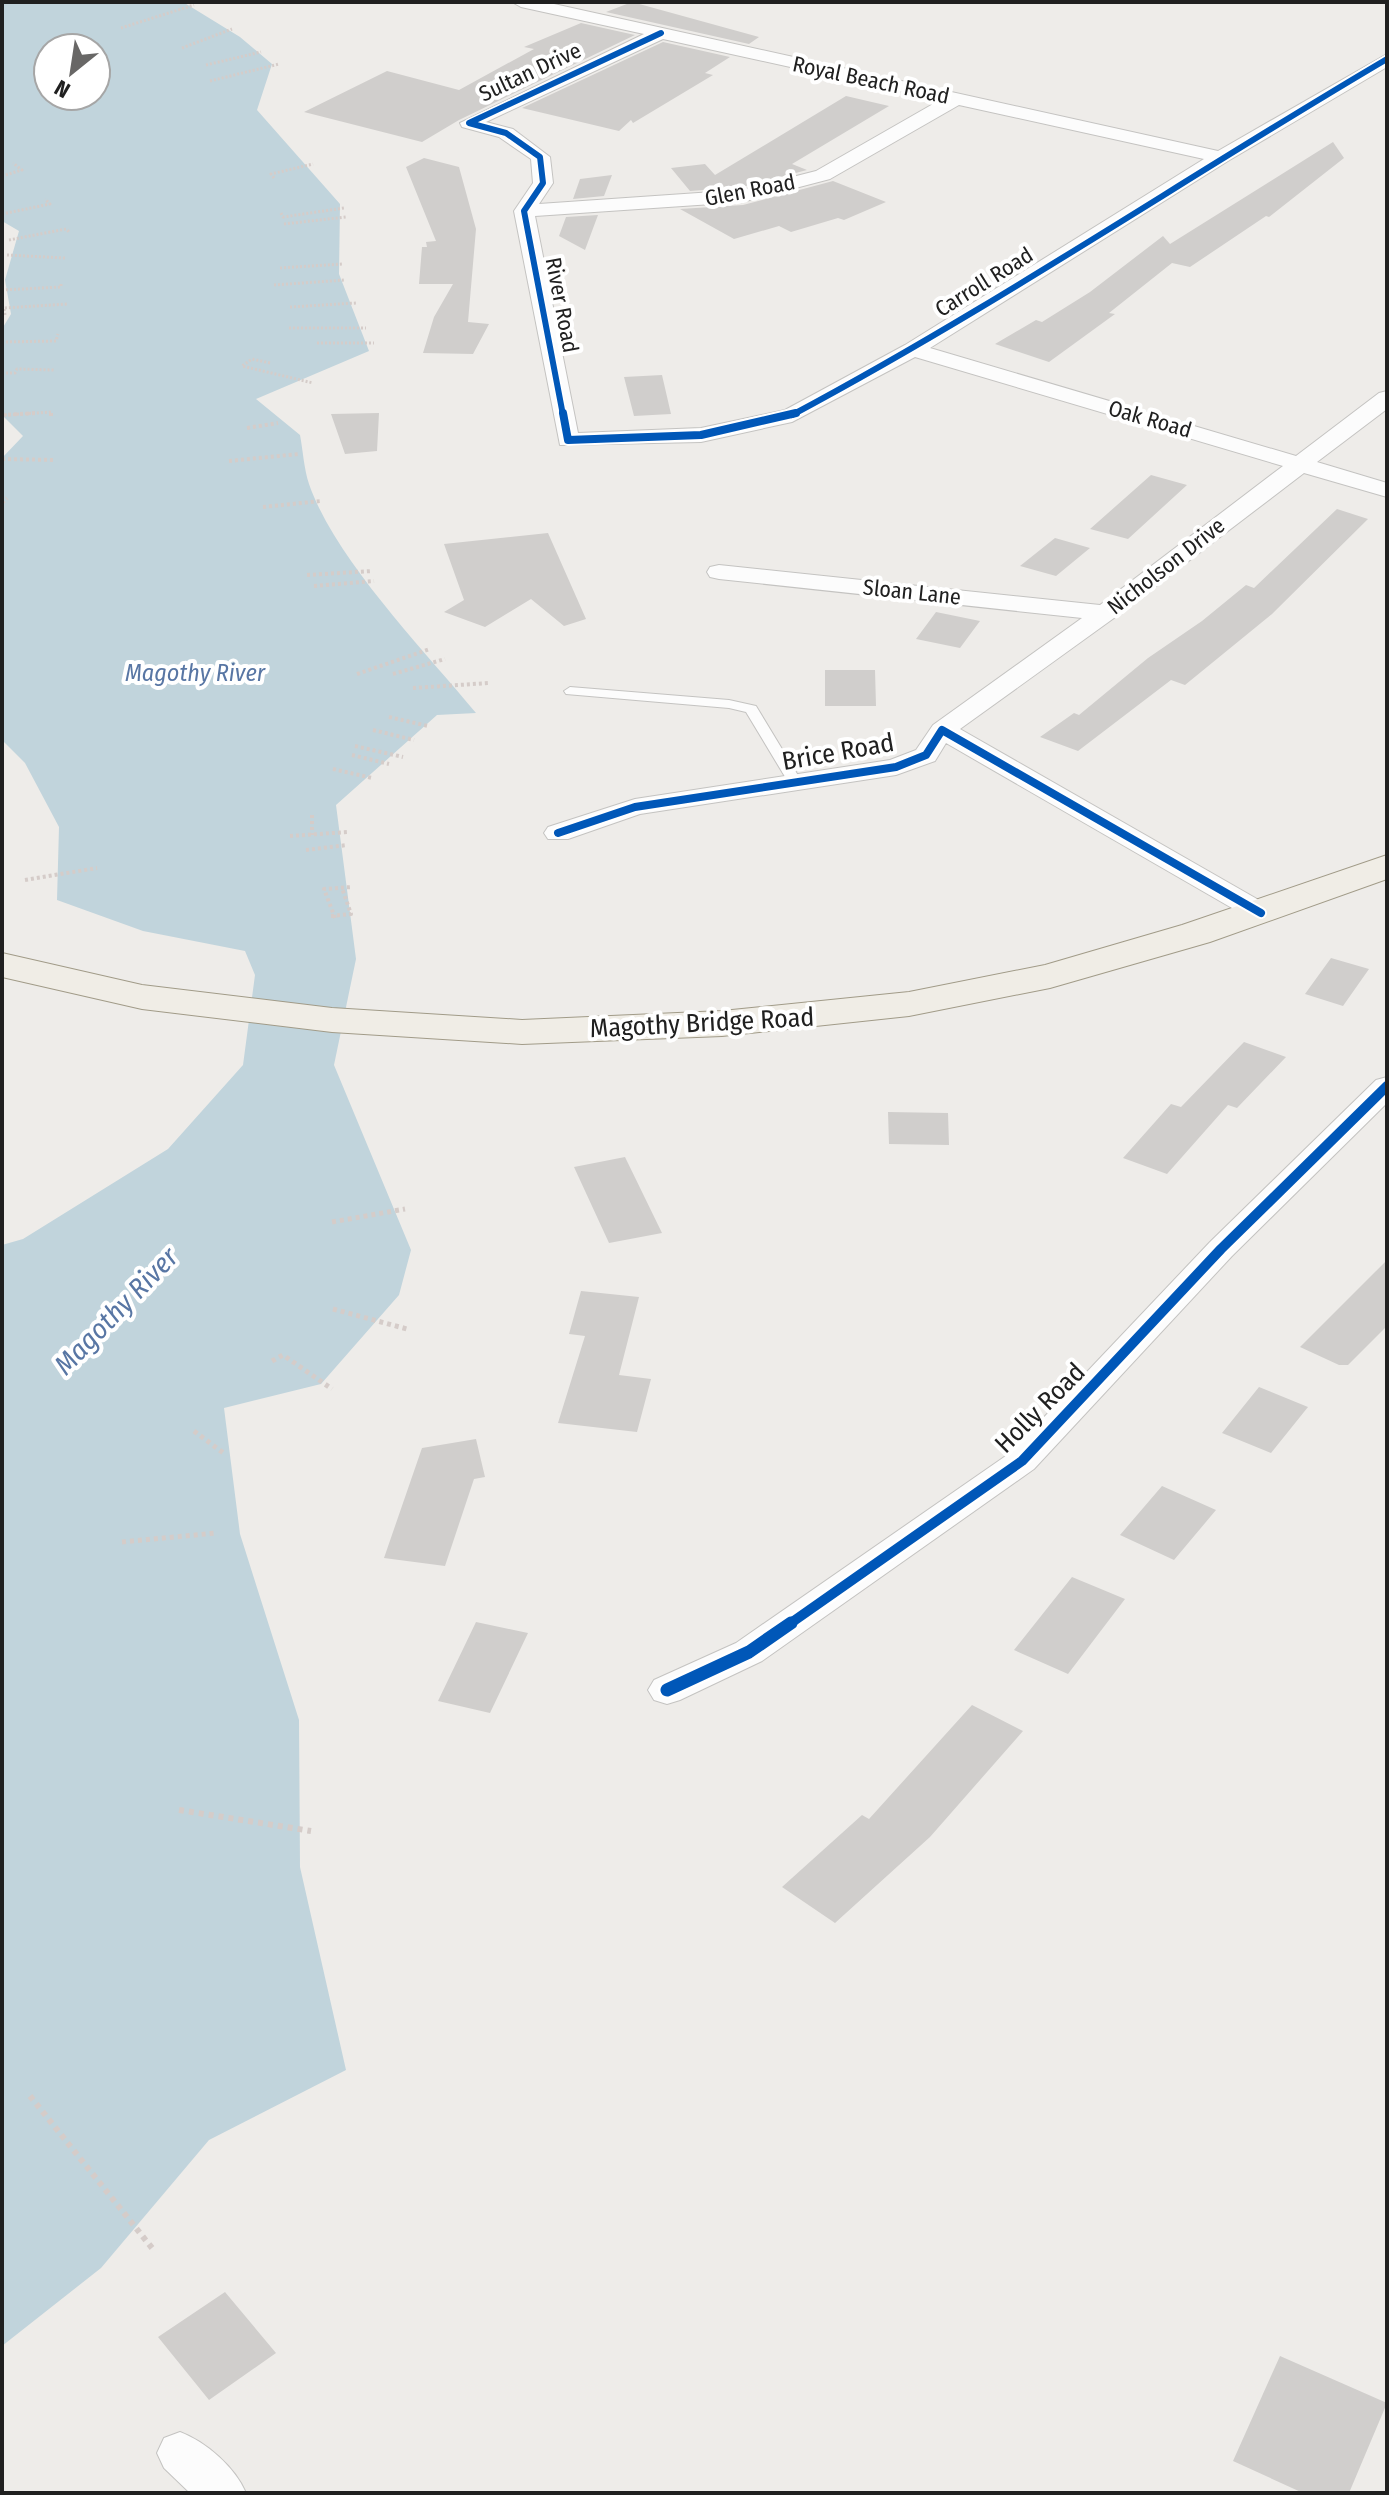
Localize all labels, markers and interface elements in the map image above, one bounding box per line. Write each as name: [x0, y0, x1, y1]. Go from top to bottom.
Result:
north arrow: [32, 32, 112, 112]
street label: Sultan Drive: [475, 37, 585, 107]
street label: Royal Beach Road: [790, 50, 952, 110]
text: N: [50, 74, 75, 104]
street label: Glen Road: [702, 168, 798, 212]
street label: Carroll Road: [930, 241, 1038, 323]
street label: River Road: [540, 255, 584, 355]
street label: Oak Road: [1105, 394, 1195, 444]
street label: Nicholson Drive: [1102, 512, 1230, 620]
street label: Sloan Lane: [862, 573, 962, 611]
water label: Magothy River: [125, 659, 266, 687]
street label: Brice Road: [779, 727, 897, 777]
street label: Magothy Bridge Road: [589, 1002, 815, 1044]
water label: Magothy River: [47, 1240, 186, 1381]
street label: Holly Road: [989, 1357, 1091, 1459]

